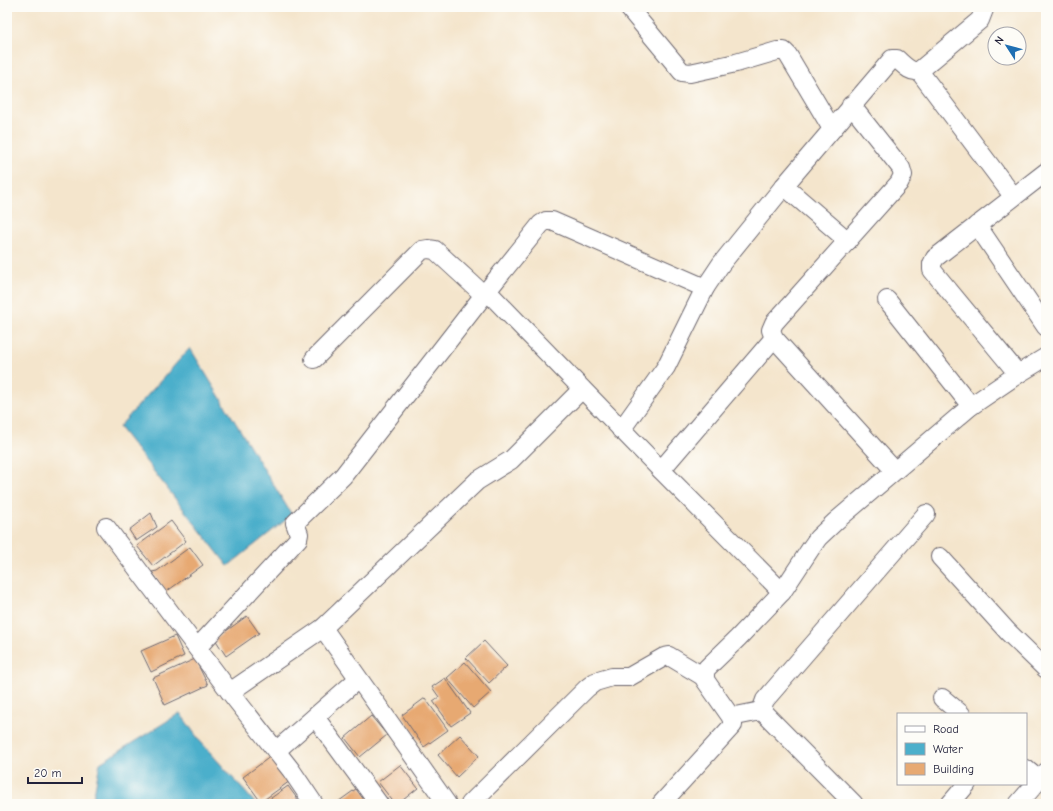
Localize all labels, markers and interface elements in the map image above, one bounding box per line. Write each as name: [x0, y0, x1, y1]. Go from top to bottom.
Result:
north arrow: [987, 26, 1027, 66]
text: N: [992, 34, 1007, 47]
legend: [897, 713, 1027, 785]
text: Road: [933, 722, 959, 736]
text: Water: [933, 742, 963, 756]
scale bar: [28, 759, 82, 785]
text: Building: [933, 762, 974, 776]
text: 20 m: [34, 766, 62, 780]

